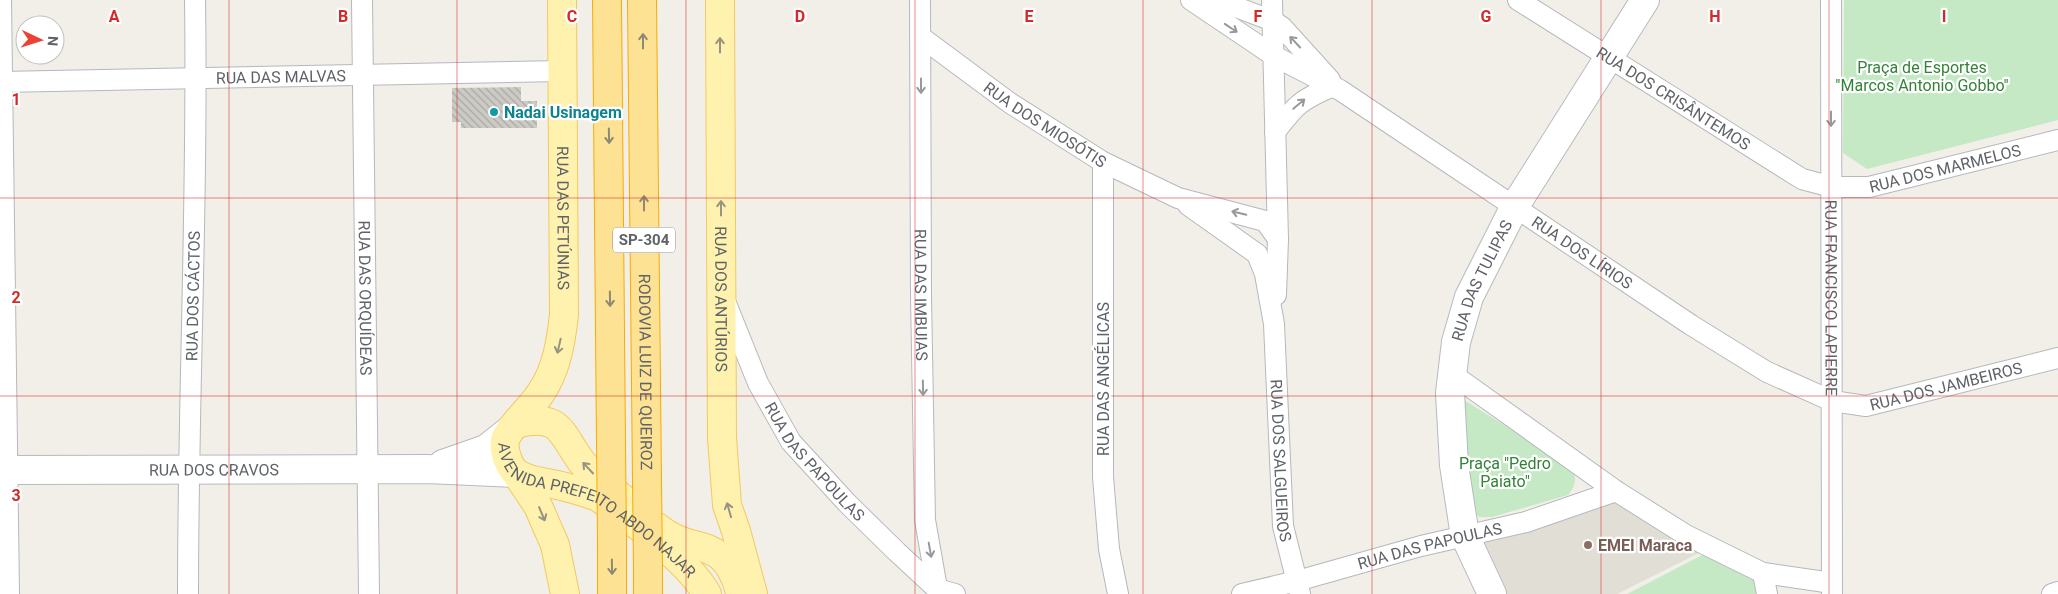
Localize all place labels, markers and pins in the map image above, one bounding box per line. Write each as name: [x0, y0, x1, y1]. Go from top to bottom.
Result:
place label: Nadai Usinagem: [504, 103, 622, 122]
marker: Nadai Usinagem: [488, 106, 500, 118]
place label: EMEI Maraca: [1598, 536, 1693, 555]
marker: EMEI Maraca: [1582, 539, 1594, 551]

